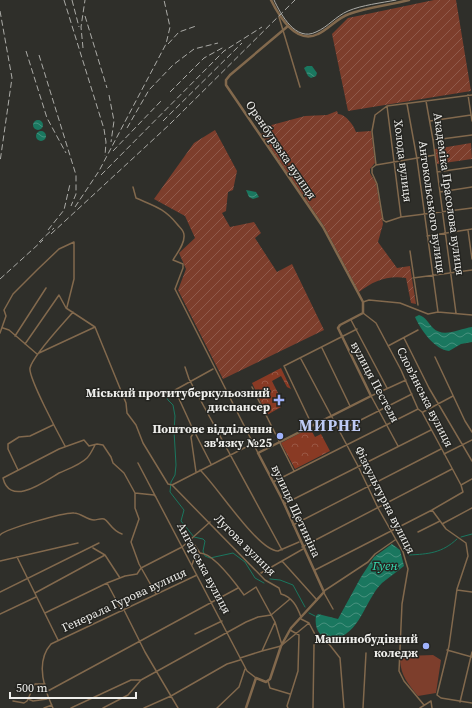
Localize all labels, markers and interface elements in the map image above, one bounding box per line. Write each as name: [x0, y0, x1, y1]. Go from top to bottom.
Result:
street label: Оренбурзька вулиця: [242, 98, 320, 202]
street label: Академіка Прасолова вулиця: [430, 112, 468, 276]
street label: Холода вулиця: [390, 119, 416, 203]
street label: Антокольського вулиця: [415, 140, 449, 274]
street label: вулиця Пестеля: [347, 339, 403, 425]
street label: Слов'янська вулиця: [393, 344, 457, 450]
place label: Міський протитуберкульозний диспансер: [86, 385, 270, 415]
marker: Міський протитуберкульозний диспансер: [273, 394, 285, 406]
district label: МИРНЕ: [298, 414, 362, 436]
place label: Поштове відділення зв'язку №25: [152, 421, 272, 451]
marker: Поштове відділення зв'язку №25: [275, 431, 285, 441]
street label: Фізкультурна вулиця: [351, 444, 419, 556]
street label: вулиця Щетиніна: [268, 462, 325, 561]
street label: Лугова вулиця: [211, 511, 279, 579]
street label: Ангарська вулиця: [173, 520, 235, 616]
water label: Гуен: [371, 557, 398, 574]
street label: Генерала Гурова вулиця: [59, 564, 189, 636]
place label: Машинобудівний коледж: [315, 631, 418, 661]
marker: Машинобудівний коледж: [421, 641, 431, 651]
scale bar: [10, 674, 136, 700]
text: 500 m: [16, 680, 48, 696]

